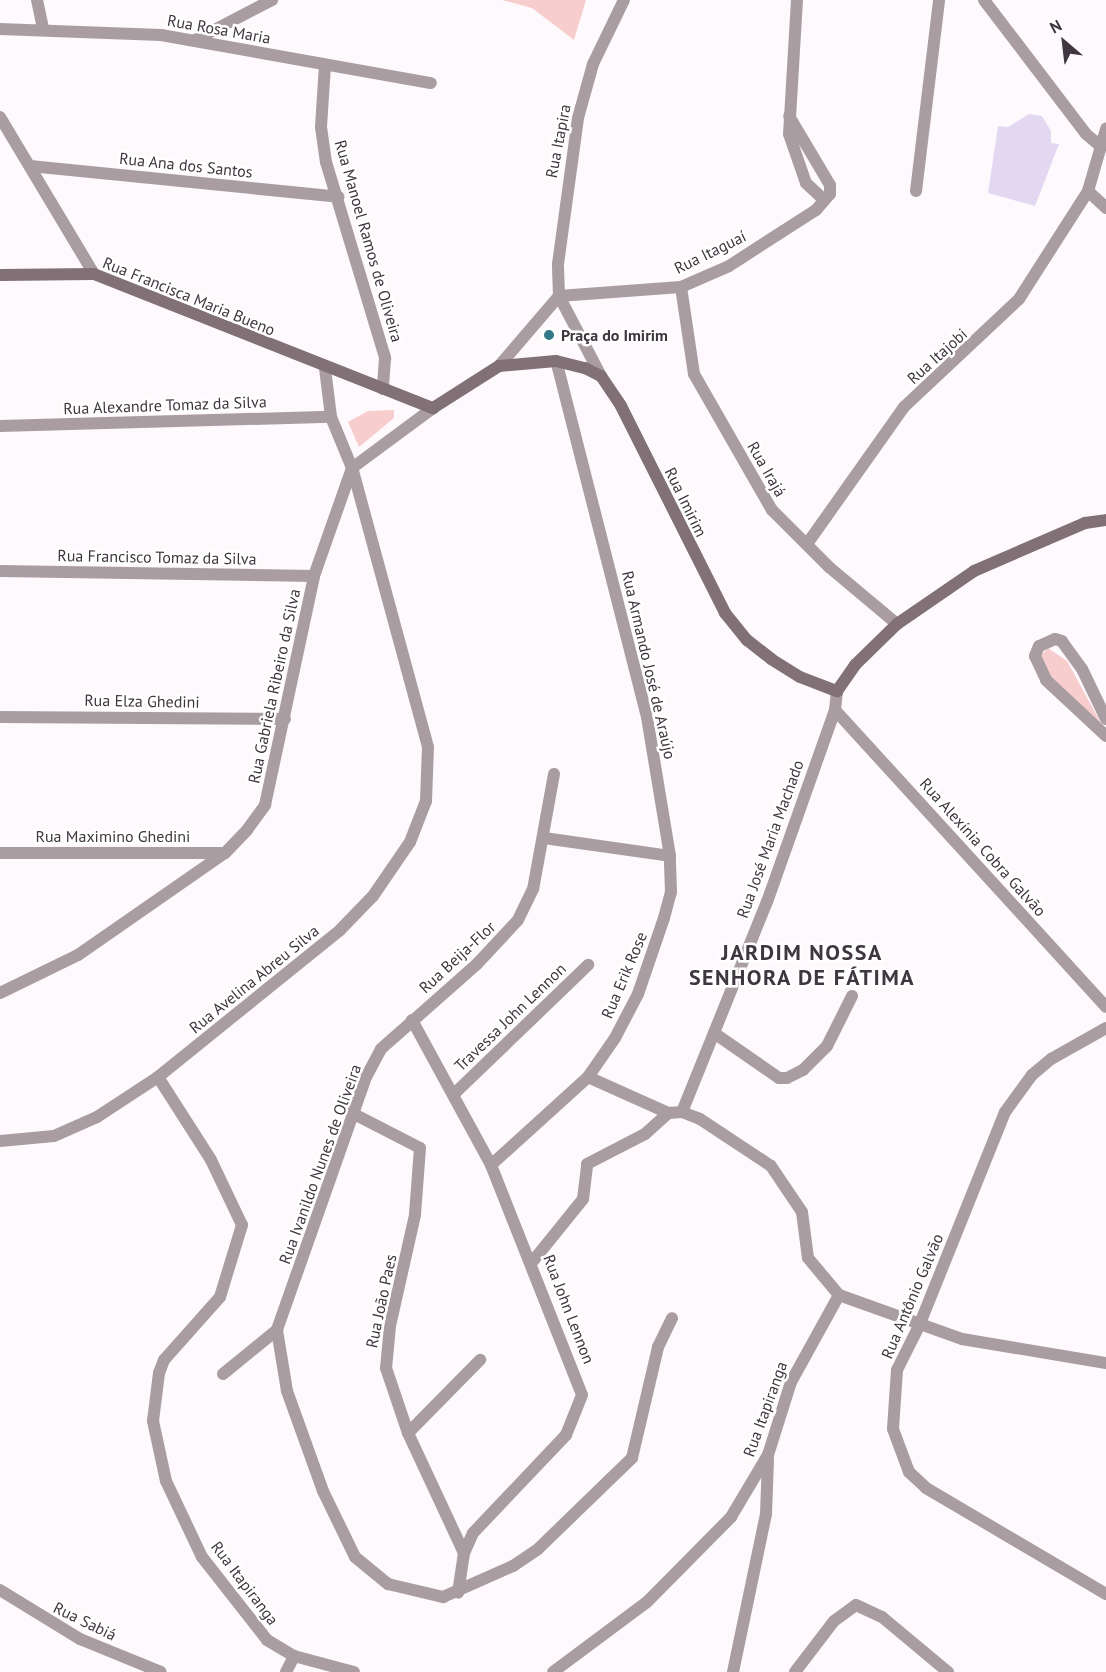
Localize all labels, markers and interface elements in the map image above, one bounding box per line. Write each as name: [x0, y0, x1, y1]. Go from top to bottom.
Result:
street label: Rua Rosa Maria: [166, 10, 272, 48]
north arrow: [1034, 12, 1094, 72]
text: N: [1046, 15, 1065, 37]
street label: Rua Itapira: [541, 103, 575, 179]
street label: Rua Manoel Ramos de Oliveira: [331, 138, 407, 344]
street label: Rua Ana dos Santos: [118, 148, 254, 182]
street label: Rua Itaguaí: [671, 226, 749, 278]
street label: Rua Francisca Maria Bueno: [100, 253, 278, 339]
street label: Rua Itajobi: [903, 324, 971, 388]
place label: Praça do Imirim: [561, 325, 668, 345]
marker: Praça do Imirim: [542, 328, 556, 342]
street label: Rua Alexandre Tomaz da Silva: [62, 392, 268, 418]
street label: Rua Irajá: [744, 438, 790, 500]
street label: Rua Imirim: [661, 464, 711, 540]
street label: Rua Francisco Tomaz da Silva: [57, 546, 257, 568]
street label: Rua Armando José de Araújo: [618, 568, 680, 762]
street label: Rua Gabriela Ribeiro da Silva: [244, 587, 304, 785]
street label: Rua Elza Ghedini: [84, 690, 200, 712]
street label: Rua José Maria Machado: [732, 757, 808, 921]
street label: Rua Alexínia Cobra Galvão: [916, 774, 1050, 920]
street label: Rua Maximino Ghedini: [36, 826, 190, 846]
street label: Rua Beija-Flor: [415, 917, 499, 997]
street label: Rua Avelina Abreu Silva: [185, 921, 323, 1037]
street label: Rua Erik Rose: [597, 929, 651, 1021]
district label: JARDIM NOSSA SENHORA DE FÁTIMA: [688, 939, 916, 990]
street label: Travessa John Lennon: [450, 959, 570, 1075]
street label: Rua Ivanildo Nunes de Oliveira: [275, 1061, 365, 1267]
street label: Rua Antônio Galvão: [877, 1230, 947, 1362]
street label: Rua João Paes: [362, 1252, 400, 1350]
street label: Rua John Lennon: [539, 1252, 599, 1366]
street label: Rua Itapiranga: [739, 1359, 791, 1459]
street label: Rua Itapiranga: [207, 1537, 283, 1629]
street label: Rua Sabiá: [50, 1598, 120, 1644]

